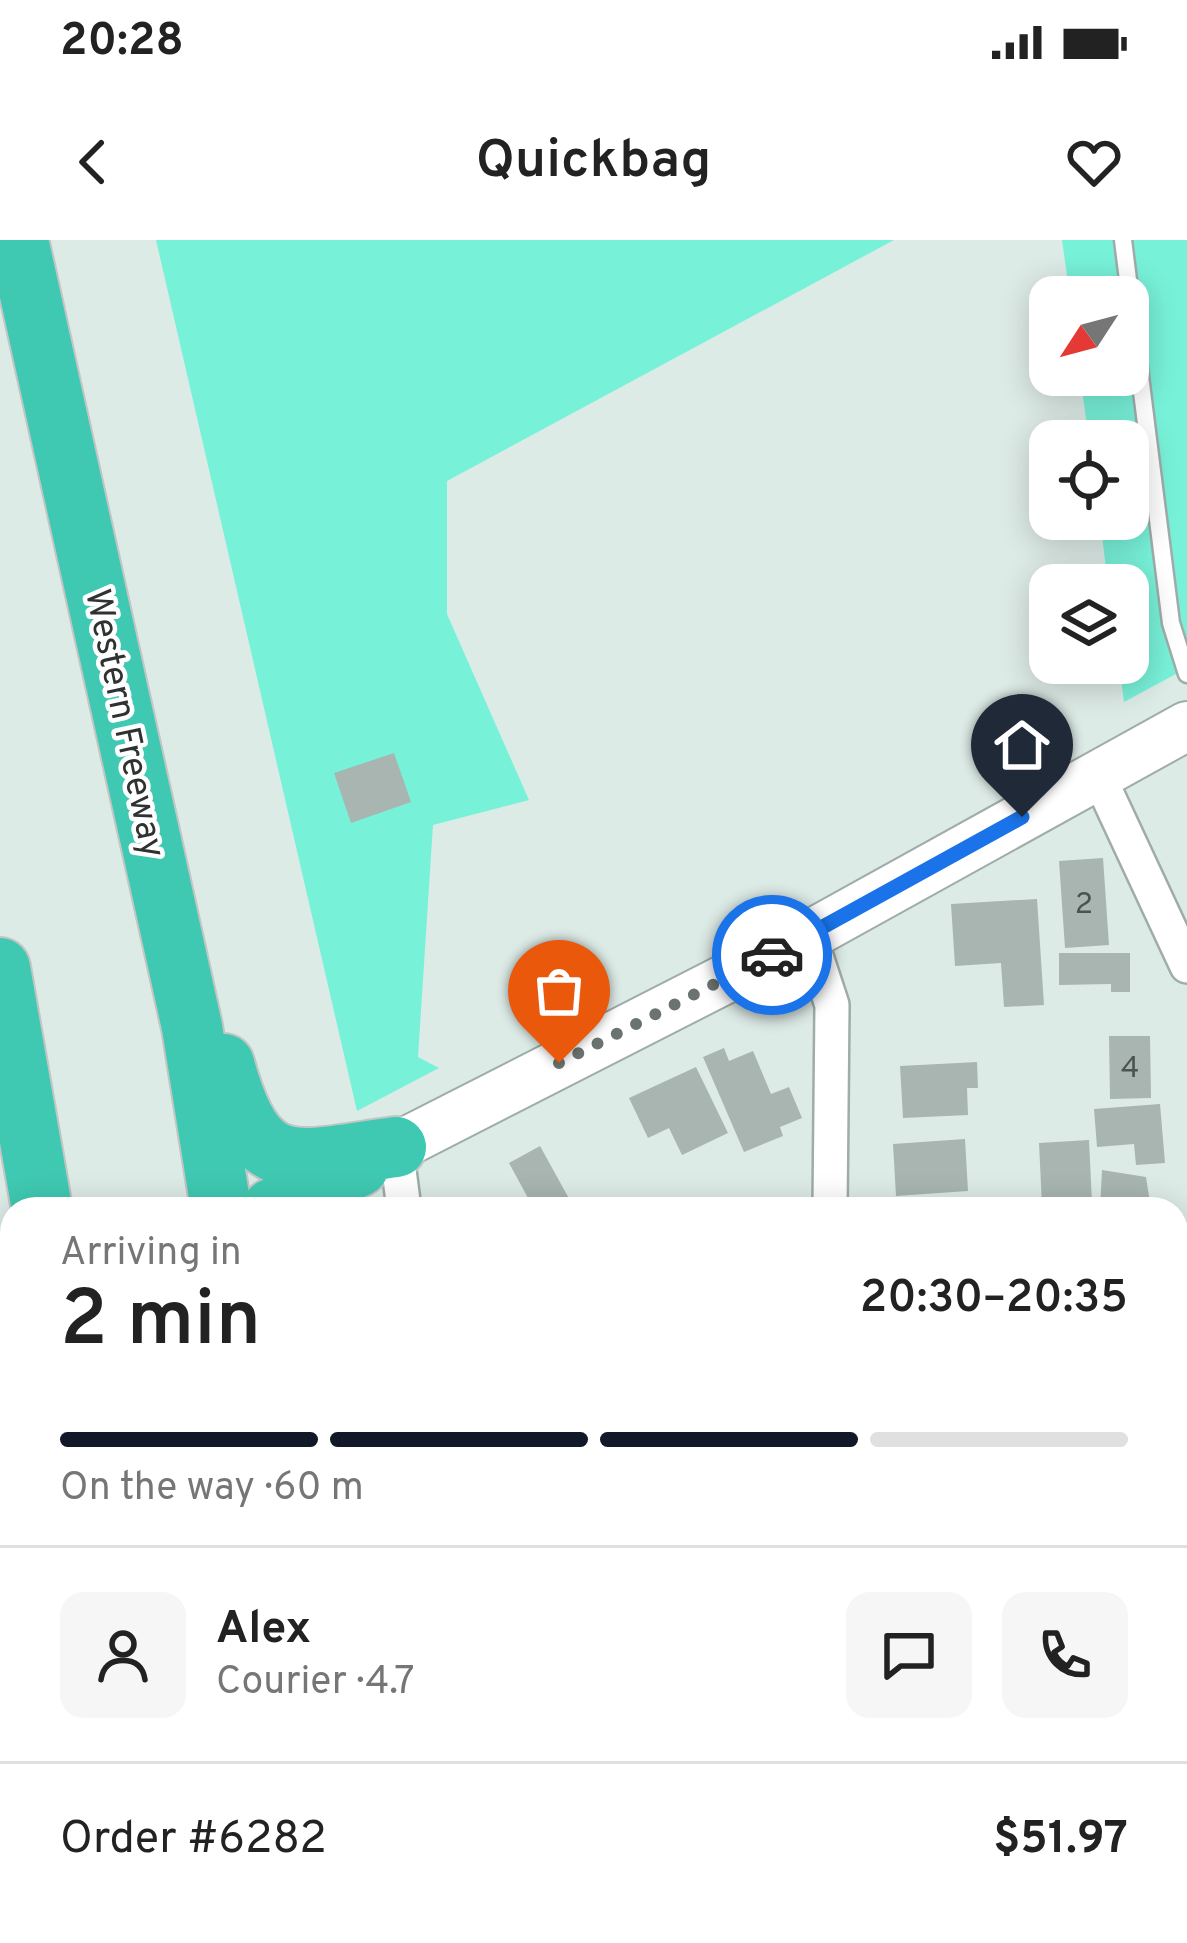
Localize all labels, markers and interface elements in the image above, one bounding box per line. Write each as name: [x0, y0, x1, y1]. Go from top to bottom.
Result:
text: 20:28: [60, 14, 184, 71]
text: Quickbag: [476, 128, 711, 197]
icon: back: [60, 129, 126, 195]
icon: heart: [1061, 129, 1127, 195]
north arrow: [1029, 276, 1149, 396]
map controls: [1029, 276, 1149, 684]
button: locate: [1029, 420, 1149, 540]
button: layers: [1029, 564, 1149, 684]
street label: Western Freeway: [72, 585, 174, 862]
pin: [971, 694, 1073, 817]
icon: home: [989, 712, 1055, 778]
house number: 2: [1075, 887, 1093, 924]
courier: [712, 895, 832, 1015]
icon: car: [739, 922, 805, 988]
pin: [508, 940, 610, 1063]
icon: bag: [526, 958, 592, 1024]
house number: 4: [1121, 1051, 1139, 1088]
text: Arriving in: [60, 1230, 242, 1279]
text: 20:30–20:35: [860, 1271, 1128, 1328]
text: 2 min: [60, 1274, 261, 1373]
text: On the way · 60 m: [60, 1465, 364, 1514]
button: person: [60, 1592, 186, 1718]
button: chat: [846, 1592, 972, 1718]
button: phone: [1002, 1592, 1128, 1718]
text: Alex: [216, 1602, 311, 1659]
text: Courier · 4.7: [216, 1659, 415, 1708]
text: Order #6282: [60, 1812, 327, 1869]
text: $51.97: [993, 1812, 1128, 1869]

